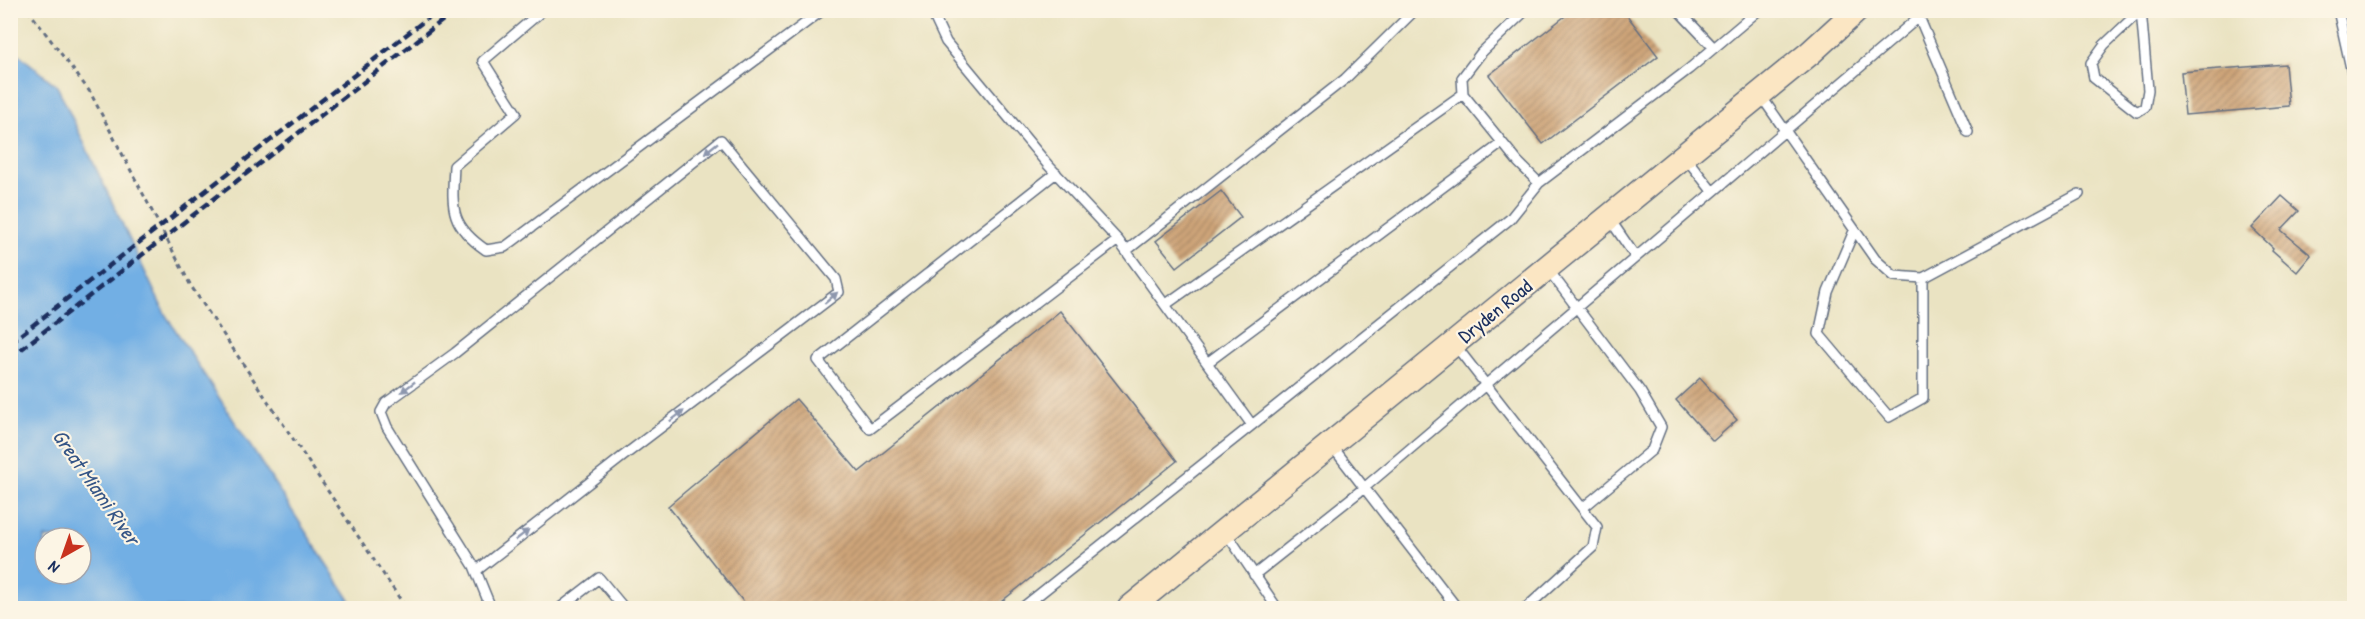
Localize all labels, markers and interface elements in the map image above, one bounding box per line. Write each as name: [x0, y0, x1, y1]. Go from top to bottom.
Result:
one-way arrow: [703, 142, 719, 155]
street label: Dryden Road: [1452, 272, 1537, 349]
one-way arrow: [824, 291, 839, 304]
one-way arrow: [400, 381, 416, 393]
one-way arrow: [669, 410, 684, 422]
water label: Great Miami River: [46, 423, 149, 553]
north arrow: [33, 526, 93, 586]
one-way arrow: [515, 530, 530, 542]
text: N: [43, 556, 64, 579]

